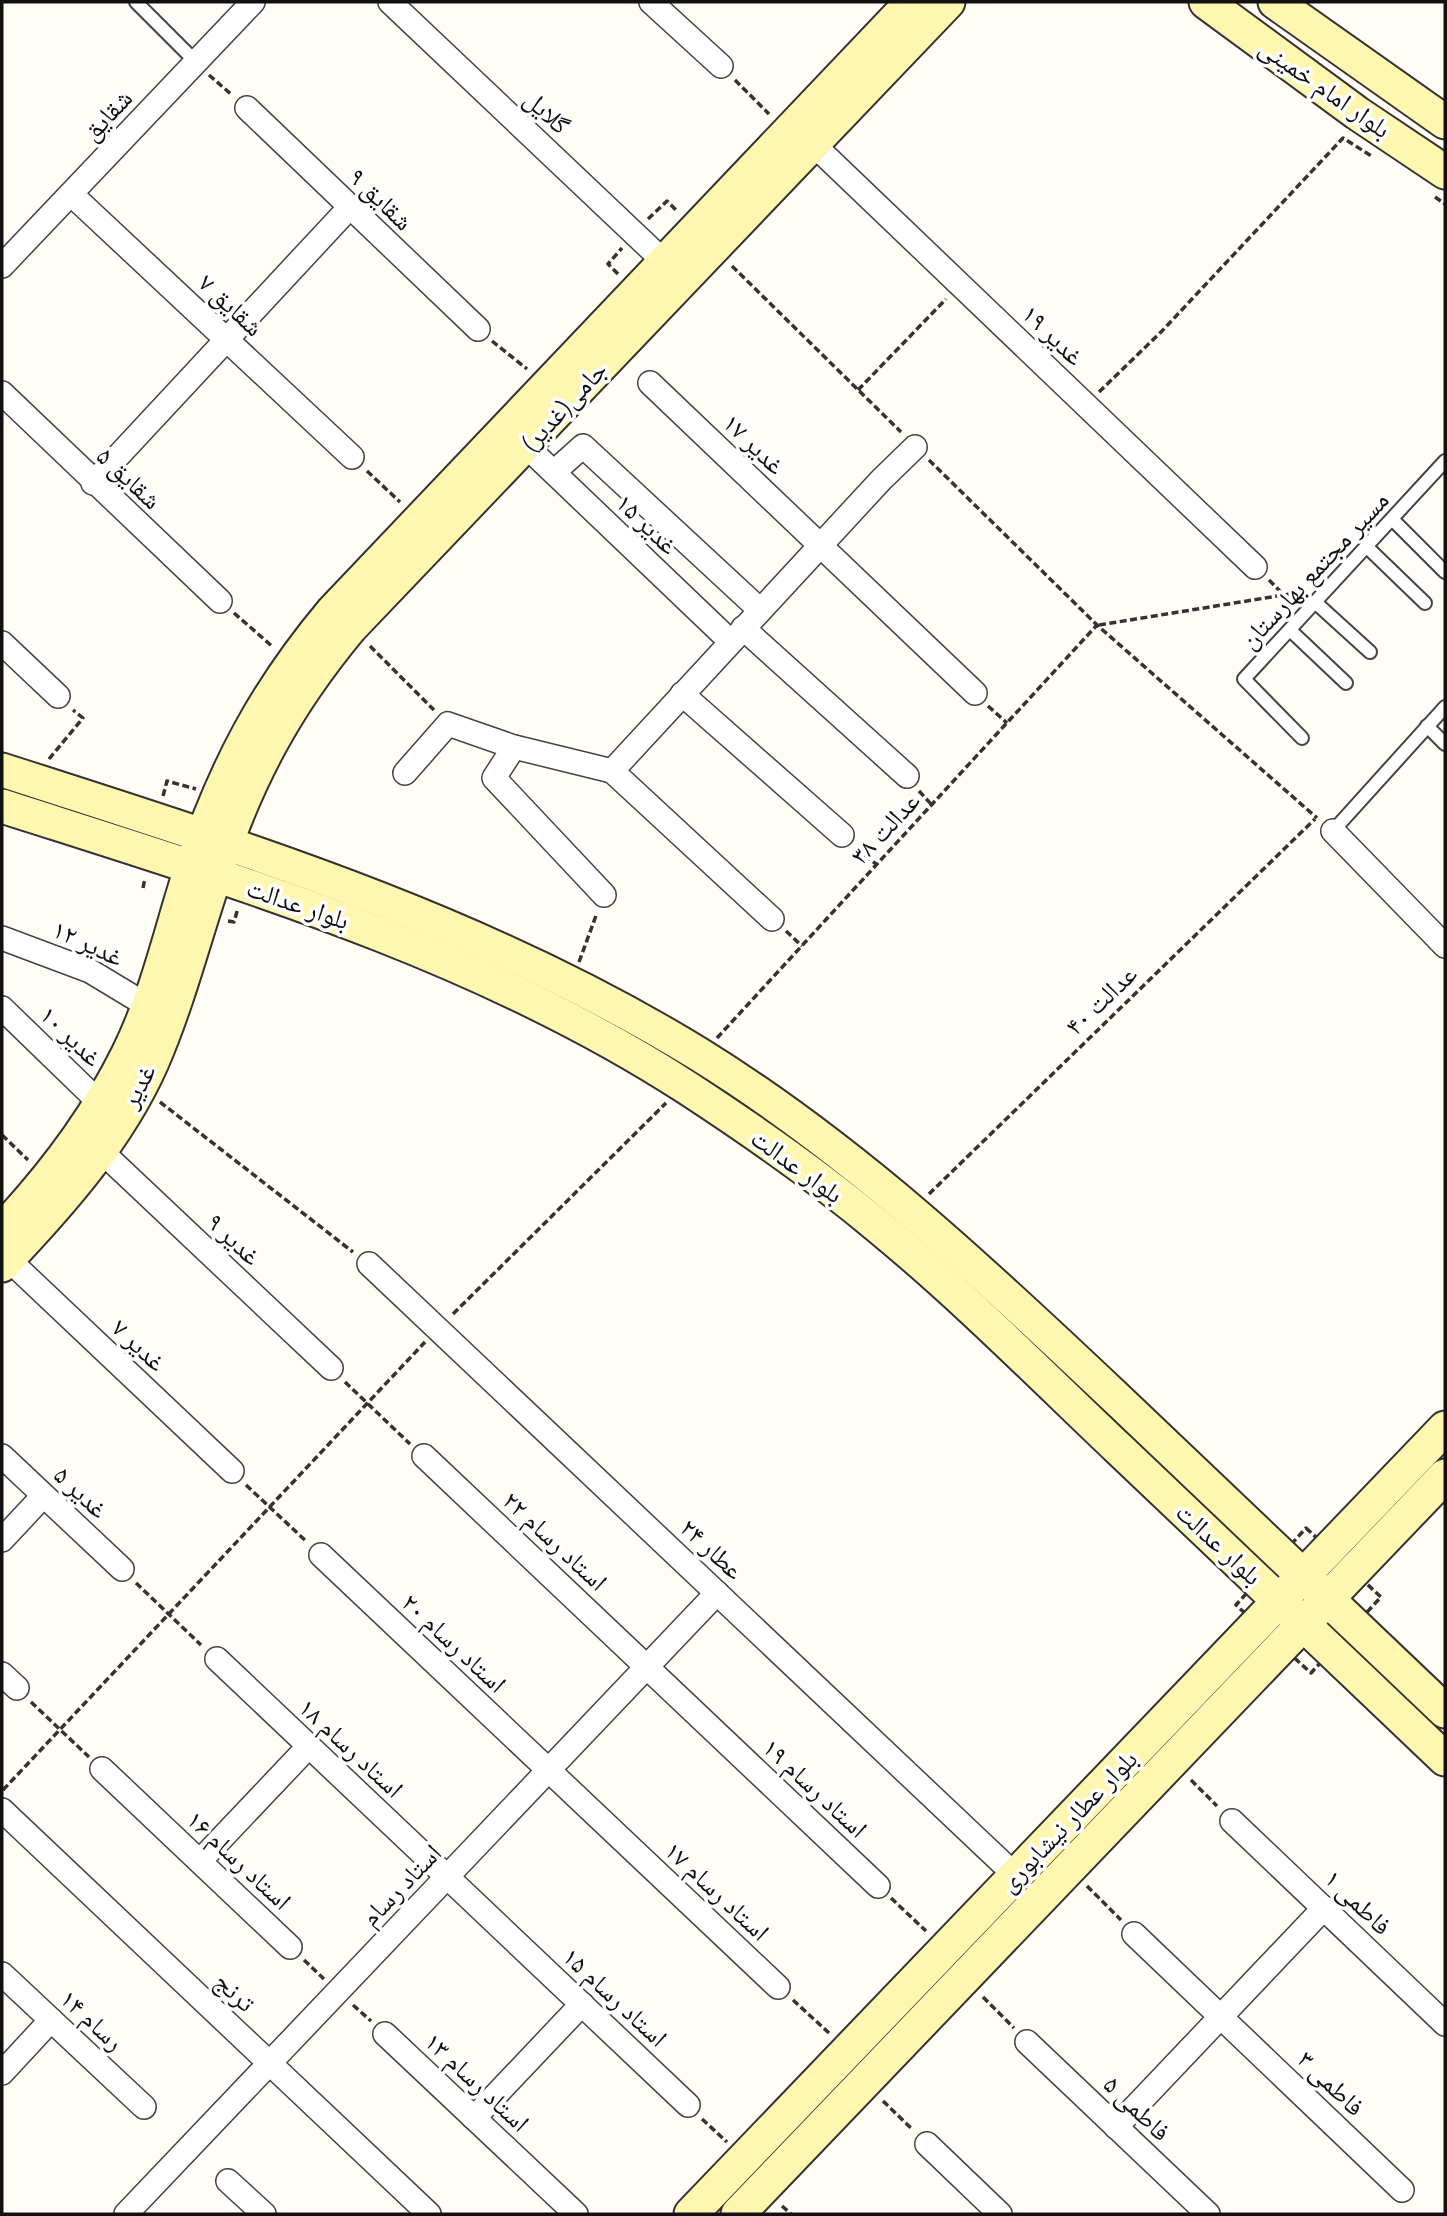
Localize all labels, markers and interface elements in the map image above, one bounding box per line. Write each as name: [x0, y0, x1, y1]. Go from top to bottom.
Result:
street label: بلوار امام خمینی: [1252, 31, 1397, 147]
street label: شقایق: [75, 82, 139, 148]
street label: گلایل: [517, 83, 577, 141]
street label: شقایق ۹: [342, 161, 420, 237]
street label: شقایق ۷: [192, 267, 270, 343]
street label: غدیر ۱۹: [1015, 298, 1091, 372]
street label: جامی(غدیر): [514, 354, 614, 458]
street label: غدیر ۱۷: [716, 407, 792, 481]
street label: شقایق ۵: [90, 440, 168, 516]
street label: مسیر مجتمع بهارستان: [1233, 484, 1396, 656]
street label: غدیر ۱۵: [609, 487, 685, 561]
street label: عدالت ۳۸: [843, 785, 927, 871]
street label: بلوار عدالت: [243, 872, 353, 936]
street label: غدیر ۱۲: [48, 913, 128, 973]
street label: عدالت ۴۰: [1058, 958, 1144, 1042]
street label: غدیر ۱۰: [33, 999, 109, 1073]
street label: غدیر: [113, 1059, 163, 1114]
street label: بلوار عدالت: [745, 1122, 849, 1210]
street label: غدیر ۹: [200, 1206, 268, 1272]
street label: غدیر ۷: [105, 1312, 173, 1378]
street label: غدیر ۵: [47, 1459, 115, 1525]
street label: استاد رسام ۲۲: [495, 1484, 614, 1599]
street label: بلوار عدالت: [1169, 1496, 1269, 1592]
street label: عطار ۲۴: [674, 1512, 750, 1586]
street label: استاد رسام ۲۰: [394, 1586, 513, 1701]
street label: استاد رسام ۱۸: [291, 1691, 410, 1806]
street label: استاد رسام ۱۹: [755, 1731, 874, 1846]
street label: بلوار عطار نیشابوری: [992, 1743, 1144, 1899]
street label: استاد رسام ۱۶: [179, 1803, 298, 1918]
street label: استاد رسام ۱۷: [657, 1834, 776, 1949]
street label: استاد رسام: [354, 1837, 449, 1934]
street label: فاطمی ۱: [1318, 1862, 1398, 1942]
street label: استاد رسام ۱۵: [555, 1940, 674, 2055]
street label: ترنج: [207, 1965, 262, 2020]
street label: رسام ۱۴: [52, 1982, 131, 2059]
street label: استاد رسام ۱۳: [417, 2025, 536, 2140]
street label: فاطمی ۳: [1291, 2043, 1371, 2123]
street label: فاطمی ۵: [1097, 2068, 1177, 2148]

